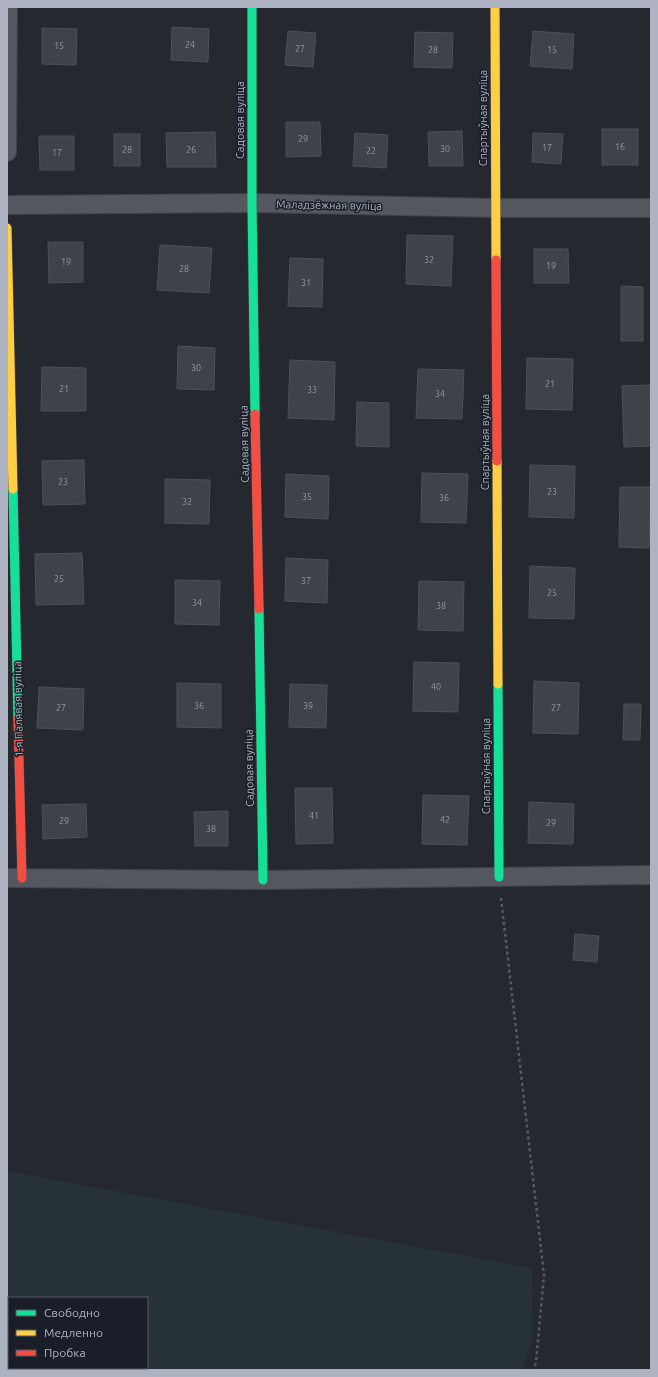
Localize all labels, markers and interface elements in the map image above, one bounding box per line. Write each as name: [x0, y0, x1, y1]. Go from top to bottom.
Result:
house number: 24: [185, 40, 195, 50]
house number: 15: [54, 41, 64, 51]
house number: 27: [295, 44, 305, 54]
house number: 28: [428, 45, 438, 55]
house number: 15: [547, 45, 557, 55]
street label: Спартыўная вуліца: [477, 70, 489, 166]
street label: Садовая вуліца: [234, 81, 246, 159]
house number: 29: [298, 134, 308, 144]
house number: 16: [615, 142, 625, 152]
house number: 17: [542, 143, 552, 153]
house number: 30: [440, 144, 450, 154]
house number: 28: [122, 145, 132, 155]
house number: 26: [186, 145, 196, 155]
house number: 22: [366, 146, 376, 156]
house number: 17: [52, 148, 62, 158]
street label: Маладзёжная вуліца: [276, 198, 382, 212]
house number: 32: [424, 255, 434, 265]
house number: 19: [61, 257, 71, 267]
house number: 19: [546, 261, 556, 271]
house number: 28: [179, 264, 189, 274]
house number: 31: [301, 278, 311, 288]
house number: 30: [191, 363, 201, 373]
house number: 21: [545, 379, 555, 389]
house number: 21: [59, 384, 69, 394]
house number: 33: [307, 385, 317, 395]
house number: 34: [435, 389, 445, 399]
street label: Спартыўная вуліца: [479, 394, 491, 490]
street label: Садовая вуліца: [237, 405, 251, 483]
house number: 23: [58, 477, 68, 487]
house number: 23: [547, 487, 557, 497]
house number: 35: [302, 492, 312, 502]
house number: 36: [439, 493, 449, 503]
house number: 32: [182, 497, 192, 507]
house number: 25: [54, 574, 64, 584]
house number: 37: [301, 576, 311, 586]
house number: 25: [547, 588, 557, 598]
house number: 34: [192, 598, 202, 608]
house number: 38: [436, 601, 446, 611]
street label: 1-я Палявая вуліца: [11, 661, 25, 757]
house number: 40: [431, 682, 441, 692]
house number: 36: [194, 701, 204, 711]
house number: 39: [303, 701, 313, 711]
house number: 27: [56, 703, 66, 713]
house number: 27: [551, 703, 561, 713]
street label: Спартыўная вуліца: [480, 718, 492, 814]
street label: Садовая вуліца: [242, 729, 256, 807]
house number: 41: [309, 811, 319, 821]
house number: 42: [440, 815, 450, 825]
house number: 29: [59, 816, 69, 826]
house number: 29: [546, 818, 556, 828]
house number: 38: [206, 824, 216, 834]
legend: [8, 1297, 148, 1369]
text: Свободно: [44, 1306, 100, 1319]
text: Медленно: [44, 1326, 103, 1339]
text: Пробка: [44, 1346, 86, 1359]

